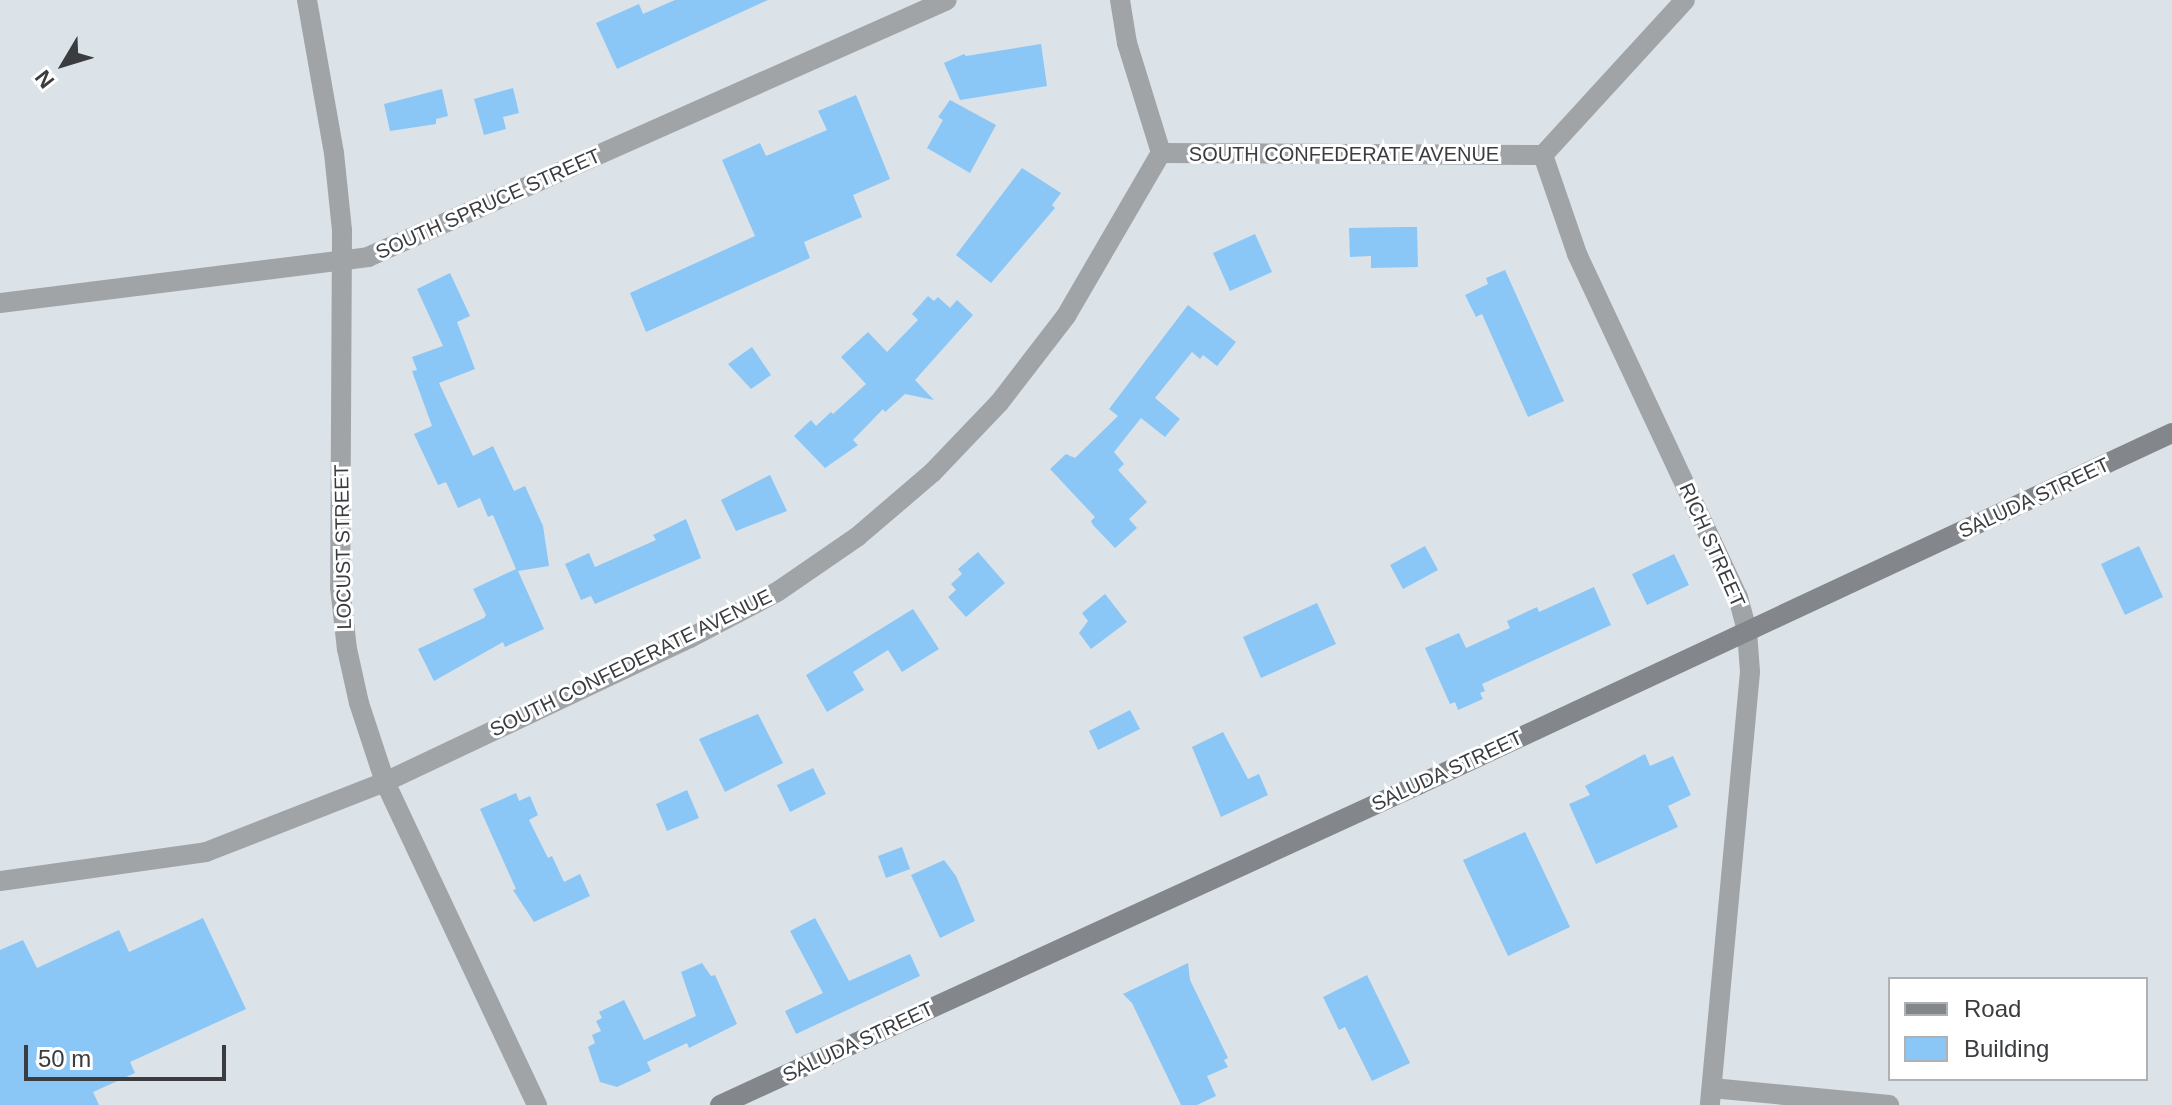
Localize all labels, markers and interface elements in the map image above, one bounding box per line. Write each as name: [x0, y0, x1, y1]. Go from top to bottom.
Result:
north arrow: [24, 24, 104, 104]
text: N: [30, 65, 59, 93]
street label: SOUTH CONFEDERATE AVENUE: [1188, 142, 1500, 166]
street label: SOUTH SPRUCE STREET: [372, 144, 604, 264]
street label: SALUDA STREET: [1954, 452, 2114, 544]
street label: LOCUST STREET: [330, 464, 356, 630]
street label: RICH STREET: [1674, 479, 1750, 611]
street label: SOUTH CONFEDERATE AVENUE: [486, 584, 776, 742]
street label: SALUDA STREET: [1367, 725, 1527, 817]
legend: [1888, 977, 2148, 1081]
text: Road: [1964, 995, 2021, 1022]
street label: SALUDA STREET: [778, 996, 938, 1088]
scale bar: [28, 1029, 230, 1079]
text: Building: [1964, 1035, 2049, 1062]
text: 50 m: [38, 1045, 91, 1072]

